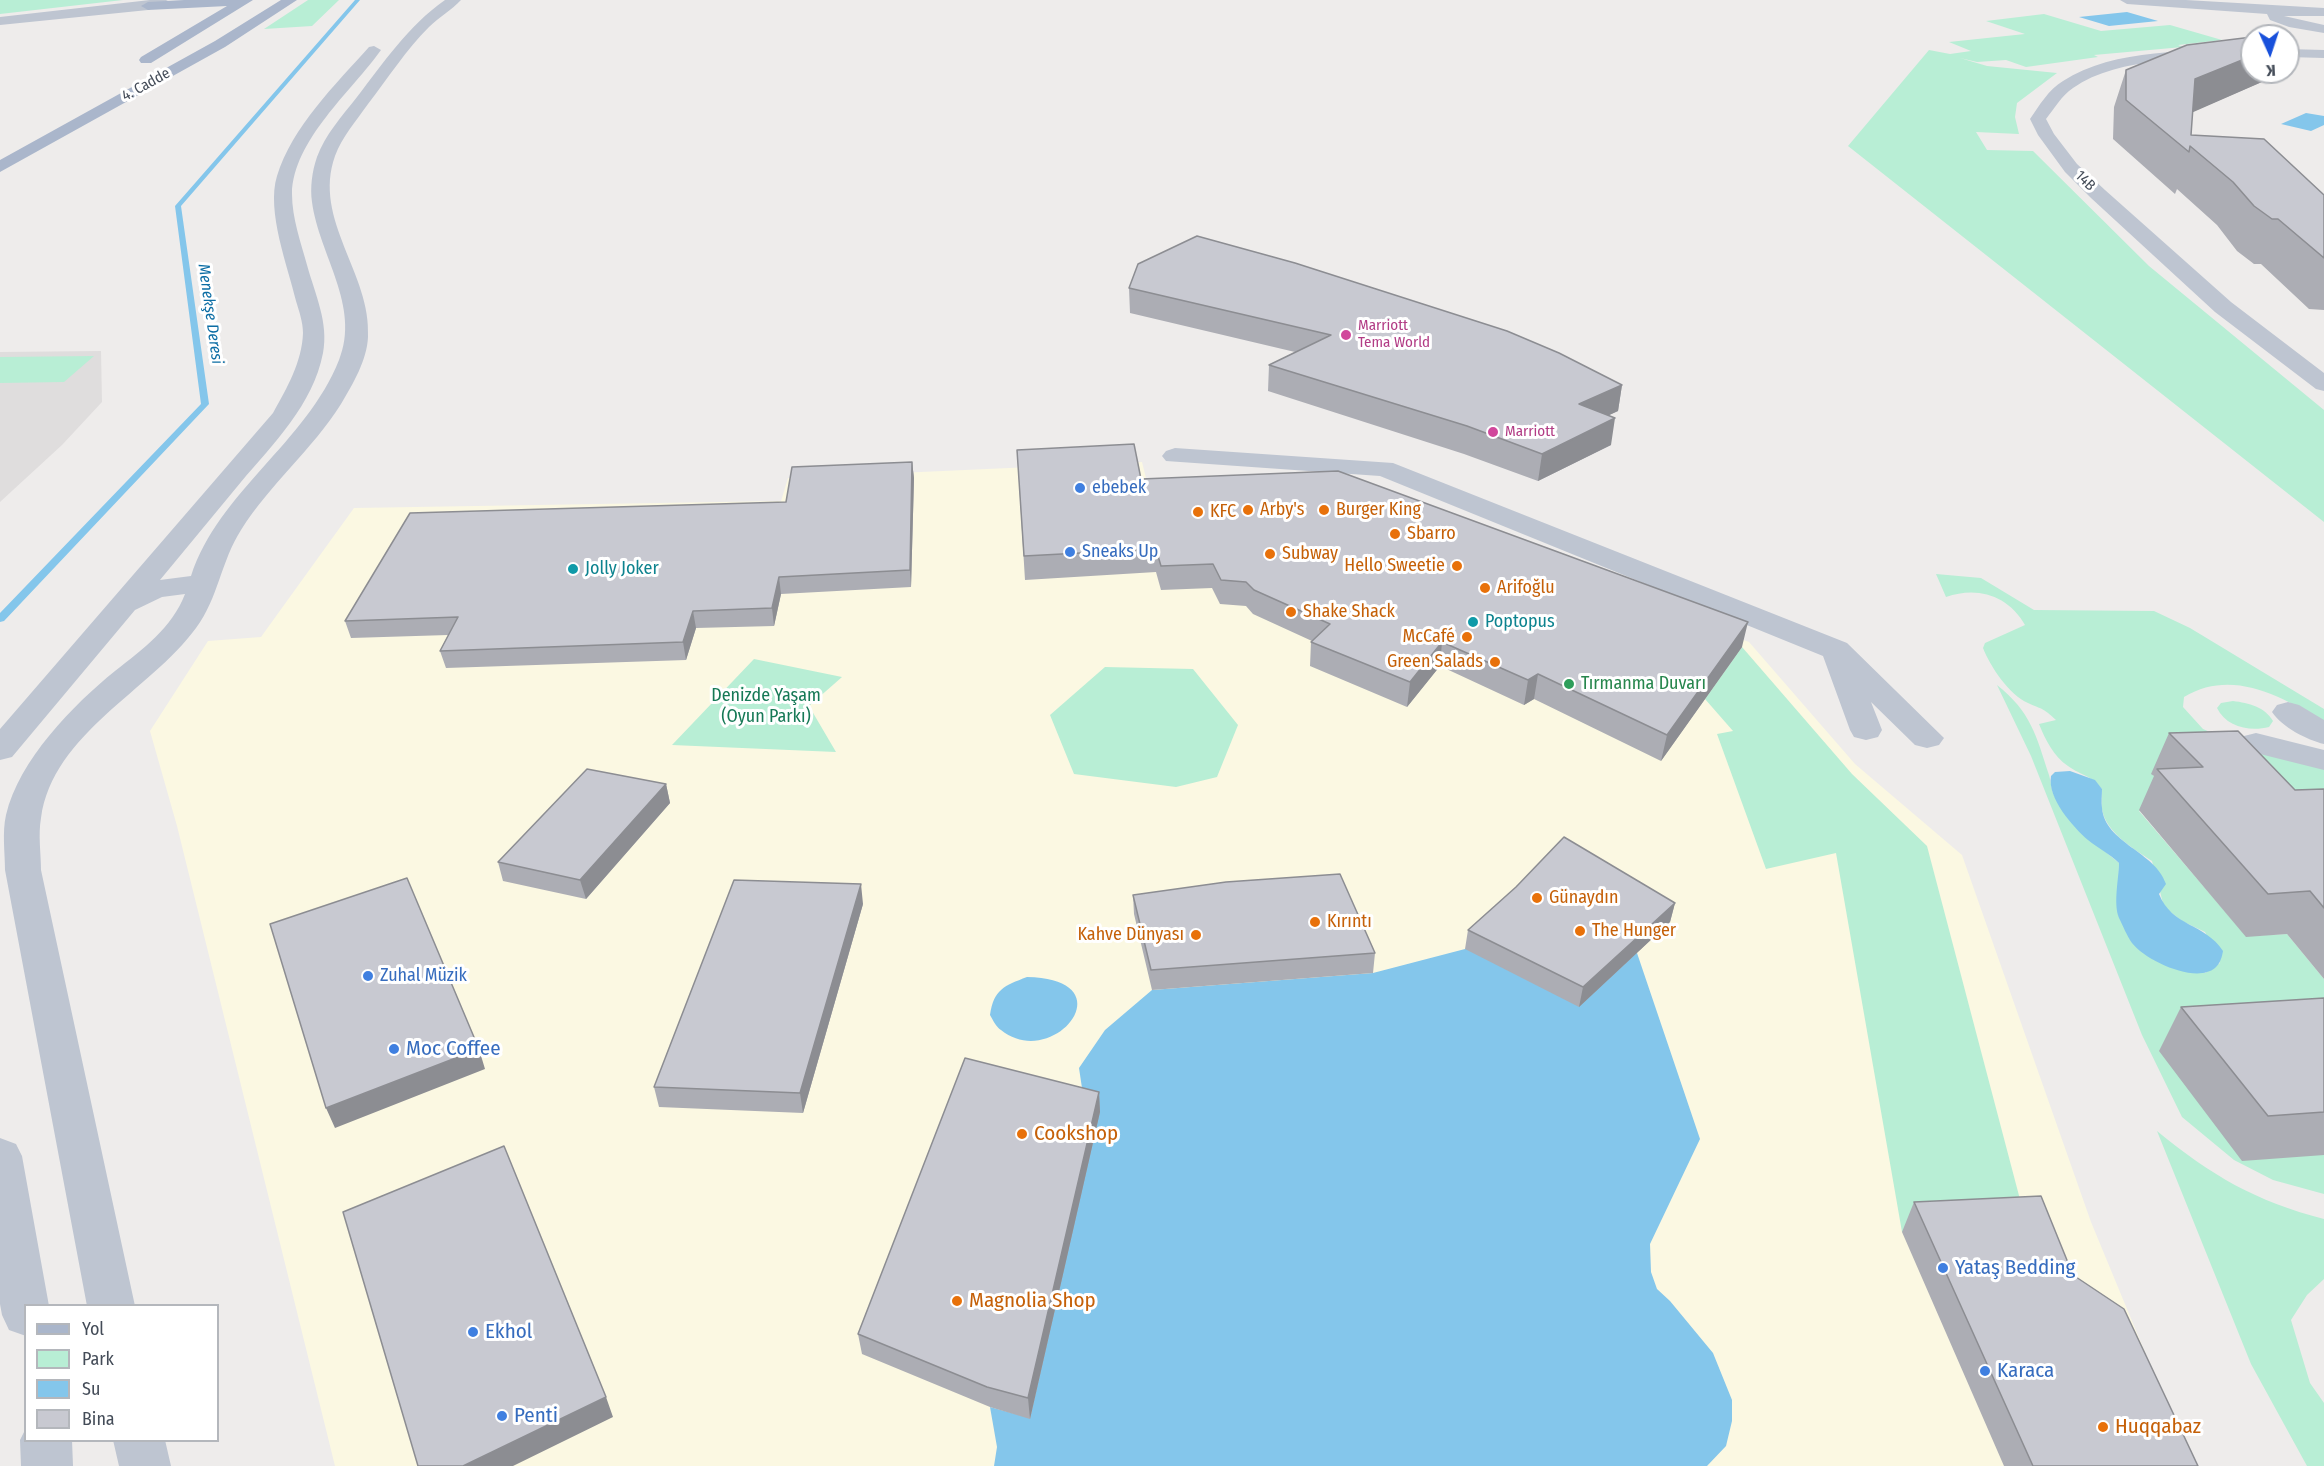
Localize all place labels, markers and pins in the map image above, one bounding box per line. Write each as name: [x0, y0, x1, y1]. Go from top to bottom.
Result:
place label: Marriott Tema World: [1358, 317, 1430, 352]
marker: Marriott Tema World: [1339, 328, 1353, 342]
place label: Marriott: [1505, 423, 1555, 441]
marker: Marriott: [1486, 425, 1500, 439]
place label: ebebek: [1092, 477, 1146, 499]
marker: ebebek: [1073, 481, 1087, 495]
place label: Arby's: [1260, 499, 1304, 521]
place label: Burger King: [1336, 499, 1421, 521]
place label: KFC: [1210, 501, 1236, 523]
marker: Arby's: [1241, 503, 1255, 517]
marker: Burger King: [1317, 503, 1331, 517]
marker: KFC: [1191, 505, 1205, 519]
place label: Sbarro: [1407, 523, 1456, 545]
marker: Sbarro: [1388, 527, 1402, 541]
place label: Sneaks Up: [1082, 541, 1158, 563]
place label: Subway: [1282, 543, 1338, 565]
marker: Sneaks Up: [1063, 545, 1077, 559]
marker: Subway: [1263, 547, 1277, 561]
place label: Hello Sweetie: [1344, 555, 1445, 577]
place label: Jolly Joker: [585, 558, 659, 580]
marker: Hello Sweetie: [1450, 559, 1464, 573]
marker: Jolly Joker: [566, 562, 580, 576]
place label: Arifoğlu: [1497, 577, 1555, 599]
marker: Arifoğlu: [1478, 581, 1492, 595]
place label: Shake Shack: [1303, 601, 1395, 623]
marker: Shake Shack: [1284, 605, 1298, 619]
place label: Poptopus: [1485, 611, 1555, 633]
marker: Poptopus: [1466, 615, 1480, 629]
place label: McCafé: [1402, 626, 1455, 648]
marker: McCafé: [1460, 630, 1474, 644]
place label: Green Salads: [1387, 651, 1483, 673]
marker: Green Salads: [1488, 655, 1502, 669]
place label: Tırmanma Duvarı: [1581, 673, 1706, 695]
marker: Tırmanma Duvarı: [1562, 677, 1576, 691]
place label: Günaydın: [1549, 887, 1618, 909]
marker: Günaydın: [1530, 891, 1544, 905]
place label: Kırıntı: [1327, 911, 1372, 933]
marker: Kırıntı: [1308, 915, 1322, 929]
place label: The Hunger: [1592, 920, 1676, 942]
place label: Kahve Dünyası: [1077, 924, 1184, 946]
marker: The Hunger: [1573, 924, 1587, 938]
marker: Kahve Dünyası: [1189, 928, 1203, 942]
place label: Zuhal Müzik: [380, 965, 467, 987]
marker: Zuhal Müzik: [361, 969, 375, 983]
place label: Moc Coffee: [406, 1036, 501, 1062]
marker: Moc Coffee: [387, 1042, 401, 1056]
place label: Cookshop: [1034, 1121, 1118, 1147]
marker: Cookshop: [1015, 1127, 1029, 1141]
place label: Yataş Bedding: [1955, 1255, 2075, 1281]
marker: Yataş Bedding: [1936, 1261, 1950, 1275]
place label: Magnolia Shop: [969, 1288, 1096, 1314]
marker: Magnolia Shop: [950, 1294, 964, 1308]
place label: Ekhol: [485, 1319, 532, 1345]
marker: Ekhol: [466, 1325, 480, 1339]
place label: Karaca: [1997, 1358, 2054, 1384]
marker: Karaca: [1978, 1364, 1992, 1378]
place label: Penti: [514, 1403, 558, 1429]
marker: Penti: [495, 1409, 509, 1423]
place label: Huqqabaz: [2115, 1414, 2201, 1440]
marker: Huqqabaz: [2096, 1420, 2110, 1434]

